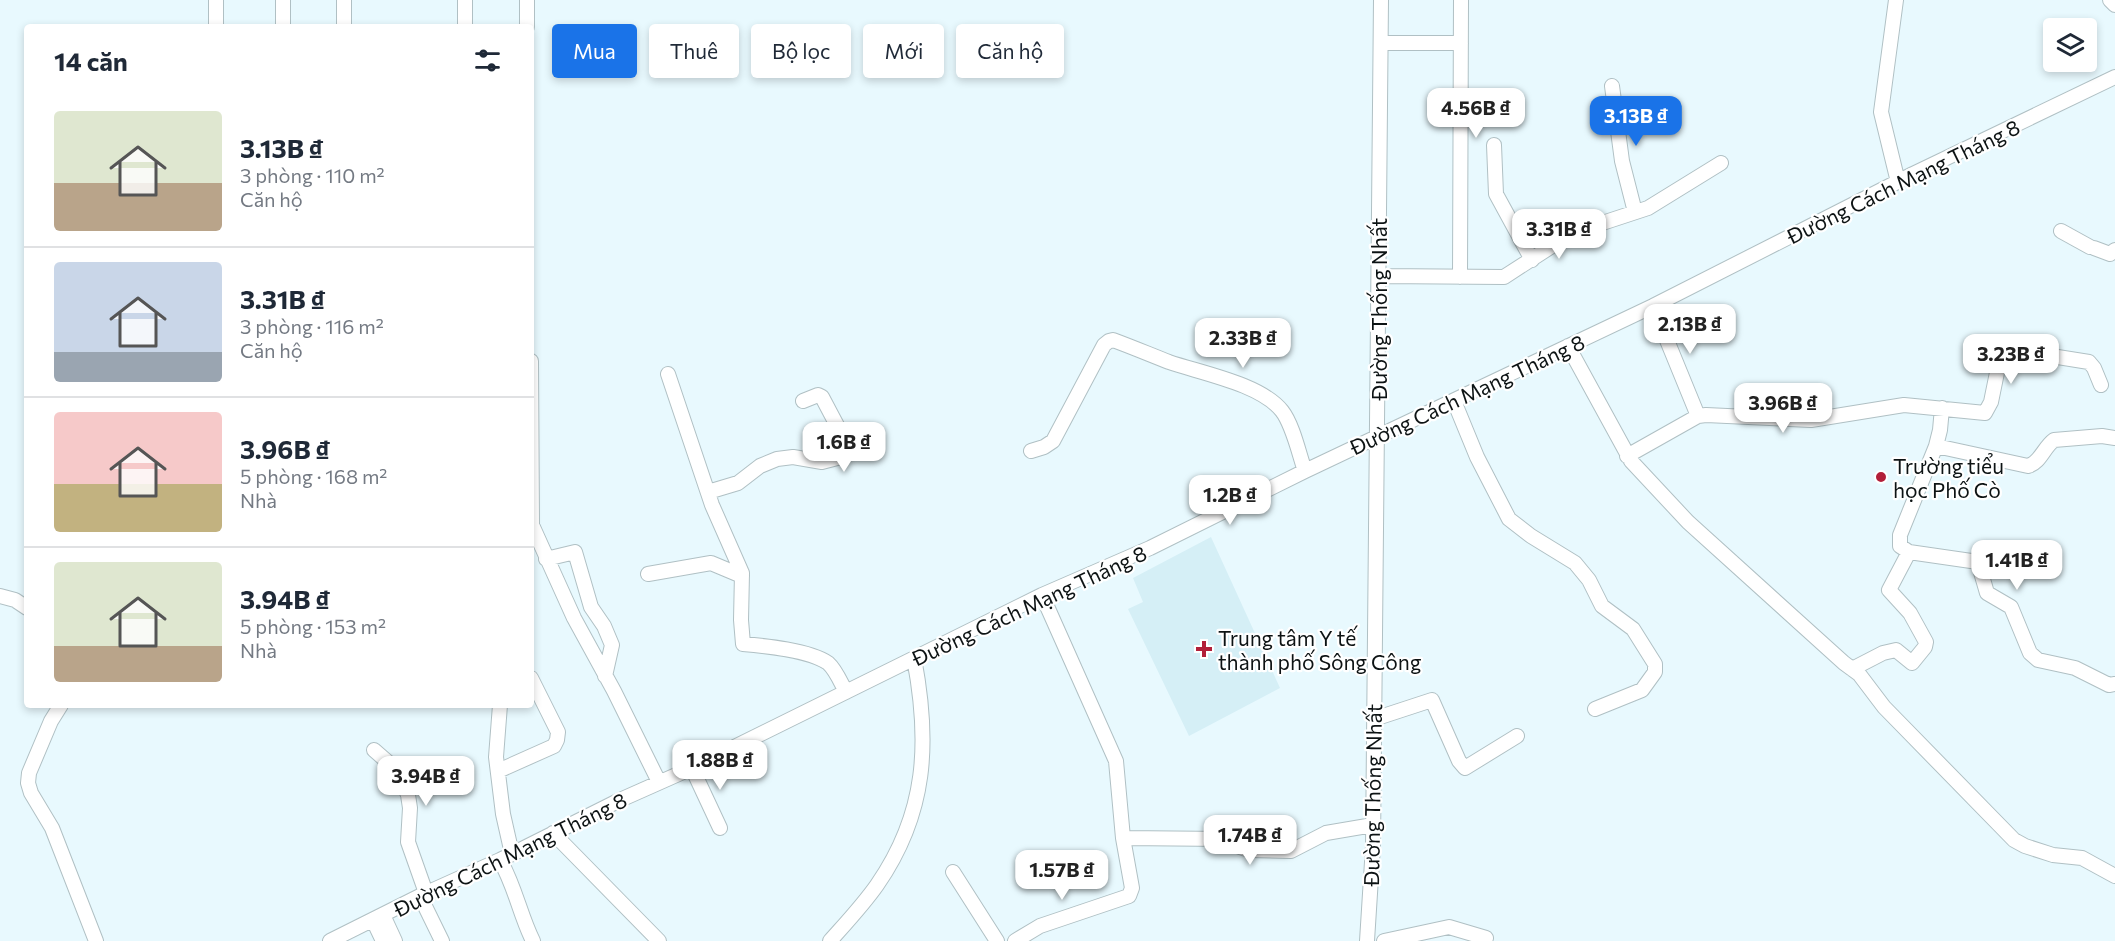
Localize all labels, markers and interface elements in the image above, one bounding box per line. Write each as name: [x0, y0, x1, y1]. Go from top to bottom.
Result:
map controls: [2043, 18, 2097, 72]
button: layers: [2043, 18, 2097, 72]
chip: Mua: [552, 24, 637, 78]
chip: Thuê: [649, 24, 739, 78]
chip: Bộ lọc: [751, 24, 851, 78]
chip: Mới: [863, 24, 944, 78]
chip: Căn hộ: [956, 24, 1064, 78]
icon: filters: [471, 44, 504, 77]
text: 14 căn: [54, 45, 128, 76]
pin: 4.56B ₫: [1421, 88, 1531, 139]
text: 4.56B ₫: [1441, 95, 1511, 119]
pin: 3.13B ₫: [1581, 96, 1691, 147]
text: 3.13B ₫: [1604, 103, 1668, 127]
street label: Đường Cách Mạng Tháng 8: [1782, 114, 2024, 249]
text: 3.13B ₫: [240, 132, 324, 163]
icon: home: [102, 135, 174, 207]
text: 3 phòng · 110 m²: [240, 163, 385, 187]
text: Căn hộ: [240, 187, 303, 211]
pin: 3.31B ₫: [1504, 209, 1614, 260]
text: 3.31B ₫: [1526, 216, 1592, 240]
street label: Đường Thống Nhất: [1366, 218, 1391, 401]
text: 3.31B ₫: [240, 283, 326, 314]
icon: home: [102, 286, 174, 358]
pin: 2.13B ₫: [1635, 304, 1745, 355]
text: 2.13B ₫: [1658, 311, 1722, 335]
text: 3 phòng · 116 m²: [240, 314, 384, 338]
pin: 2.33B ₫: [1188, 318, 1298, 369]
text: 2.33B ₫: [1209, 325, 1277, 349]
street label: Đường Cách Mạng Tháng 8: [1345, 329, 1588, 460]
pin: 3.23B ₫: [1956, 334, 2066, 385]
text: Căn hộ: [240, 338, 303, 362]
text: 3.23B ₫: [1977, 341, 2045, 365]
pin: 3.96B ₫: [1728, 383, 1838, 434]
text: 3.96B ₫: [1748, 390, 1818, 414]
pin: 1.6B ₫: [795, 422, 893, 473]
text: 1.6B ₫: [817, 429, 871, 453]
text: 3.96B ₫: [240, 433, 330, 464]
icon: home: [102, 436, 174, 508]
place label: Trường tiểu học Phố Cò: [1893, 453, 2004, 502]
text: 5 phòng · 168 m²: [240, 464, 387, 488]
marker: Trường tiểu học Phố Cò: [1874, 470, 1888, 484]
pin: 1.2B ₫: [1181, 475, 1279, 526]
text: 1.2B ₫: [1203, 482, 1257, 506]
text: Nhà: [240, 488, 277, 512]
street label: Đường Cách Mạng Tháng 8: [907, 540, 1150, 671]
pin: 1.41B ₫: [1962, 540, 2072, 591]
text: 1.41B ₫: [1985, 547, 2049, 571]
text: 3.94B ₫: [240, 583, 330, 614]
icon: home: [102, 586, 174, 658]
text: 5 phòng · 153 m²: [240, 614, 386, 638]
place label: Trung tâm Y tế thành phố Sông Công: [1218, 625, 1421, 674]
text: Nhà: [240, 638, 277, 662]
marker: Trung tâm Y tế thành phố Sông Công: [1195, 640, 1213, 658]
street label: Đường Thống Nhất: [1358, 704, 1386, 887]
pin: 1.88B ₫: [665, 740, 775, 791]
text: 1.88B ₫: [686, 747, 754, 771]
pin: 3.94B ₫: [371, 756, 481, 807]
text: 3.94B ₫: [391, 763, 461, 787]
street label: Đường Cách Mạng Tháng 8: [389, 787, 631, 922]
pin: 1.74B ₫: [1195, 815, 1305, 866]
text: 1.74B ₫: [1218, 822, 1282, 846]
pin: 1.57B ₫: [1007, 850, 1117, 901]
text: 1.57B ₫: [1029, 857, 1095, 881]

